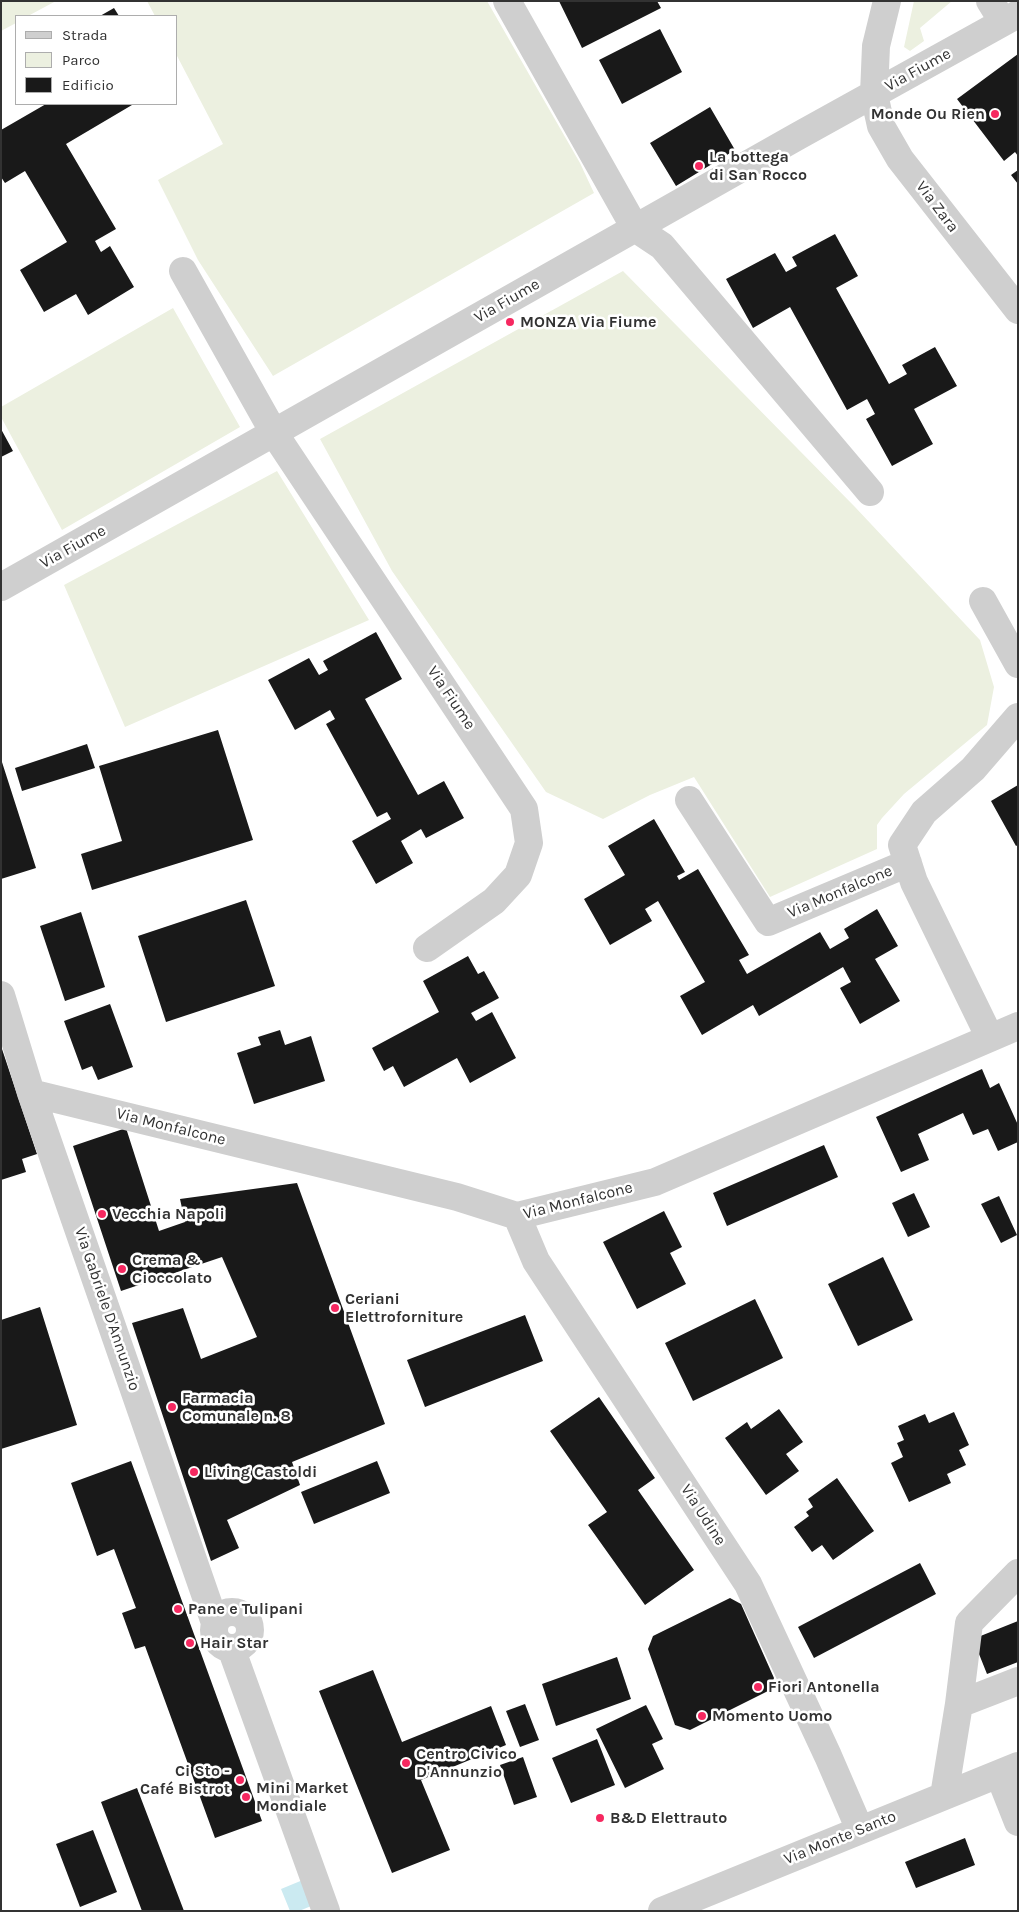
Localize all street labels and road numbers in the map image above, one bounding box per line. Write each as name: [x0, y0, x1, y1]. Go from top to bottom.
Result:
street label: Via Fiume: [882, 44, 954, 96]
street label: Via Zara: [912, 178, 962, 236]
street label: Via Fiume: [471, 275, 543, 327]
street label: Via Fiume: [37, 521, 109, 573]
street label: Via Fiume: [423, 663, 479, 733]
street label: Via Monfalcone: [785, 861, 895, 923]
street label: Via Monfalcone: [114, 1104, 228, 1150]
street label: Via Monfalcone: [521, 1178, 635, 1224]
street label: Via Gabriele D'Annunzio: [70, 1225, 144, 1393]
street label: Via Udine: [676, 1481, 730, 1549]
street label: Via Monte Santo: [781, 1807, 899, 1869]

